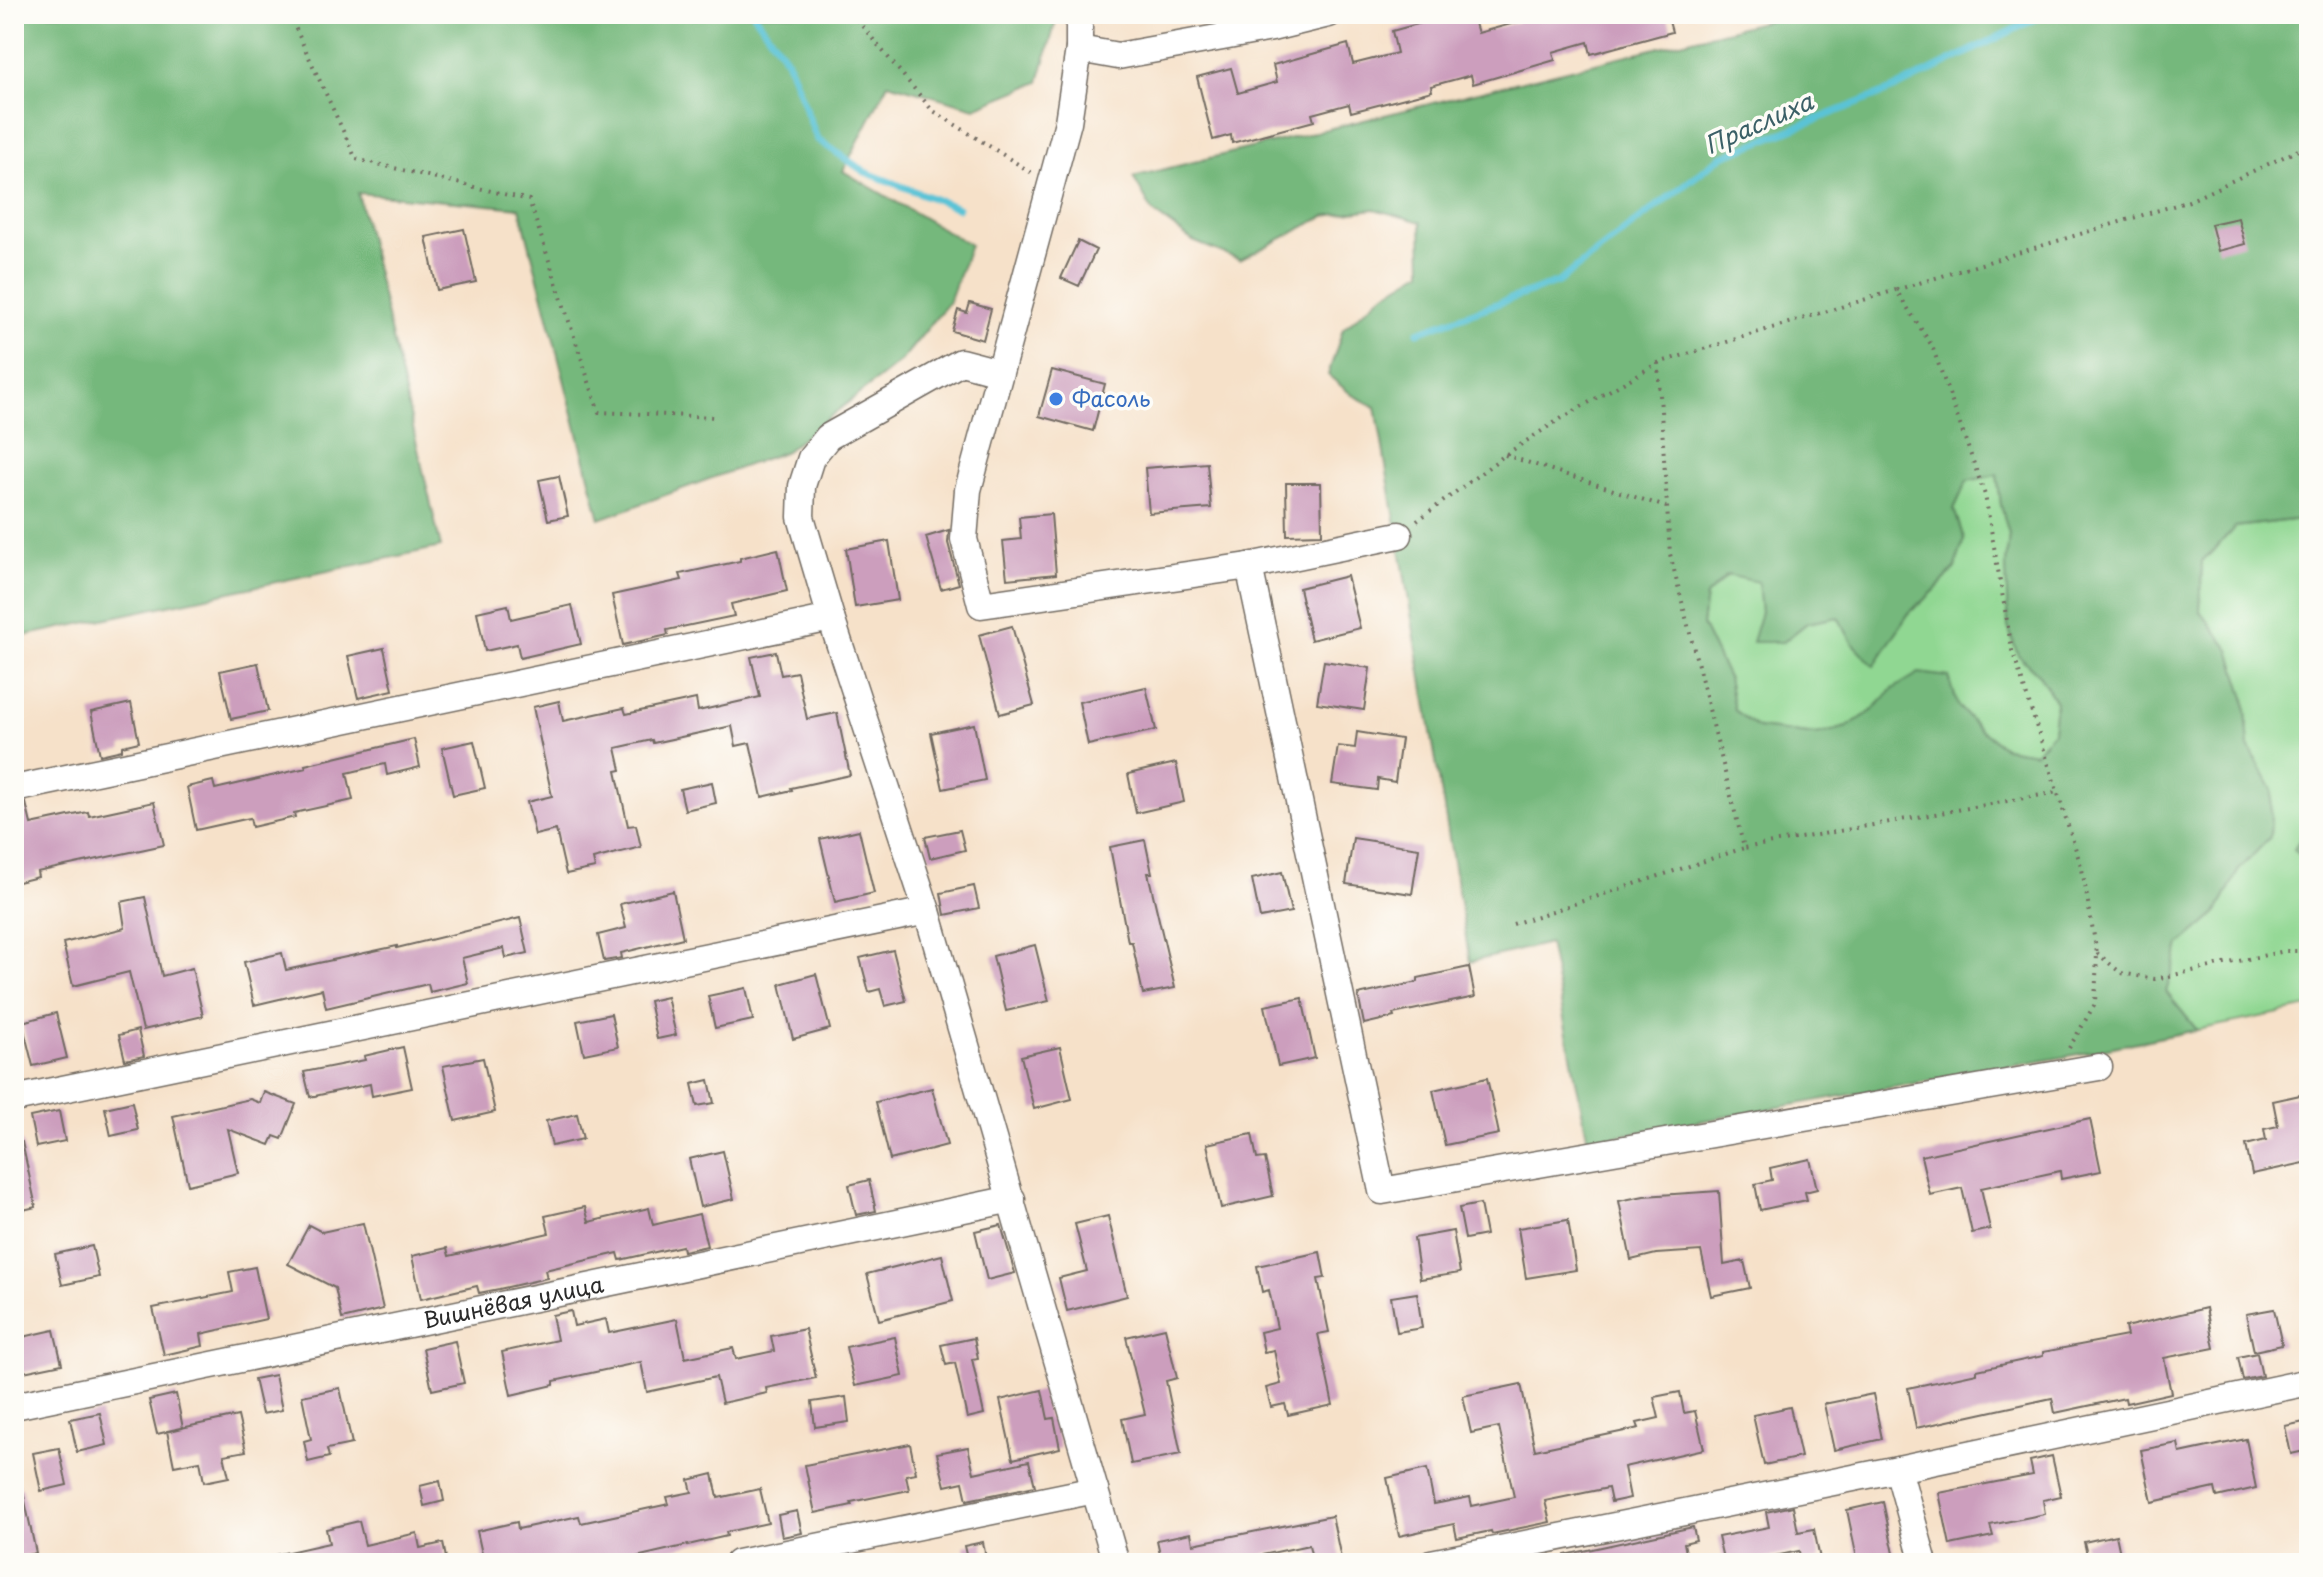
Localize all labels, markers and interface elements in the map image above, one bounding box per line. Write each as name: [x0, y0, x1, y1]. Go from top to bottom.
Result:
water label: Праслиха: [1698, 82, 1819, 162]
place label: Фасоль: [1072, 381, 1150, 414]
marker: Фасоль: [1047, 390, 1065, 408]
street label: Вишнёвая улица: [420, 1266, 606, 1336]

